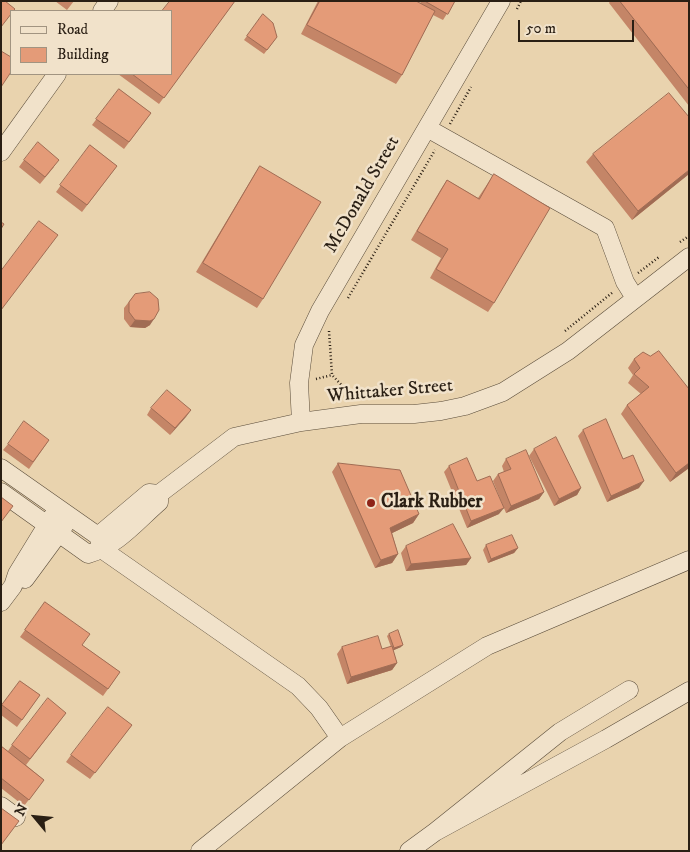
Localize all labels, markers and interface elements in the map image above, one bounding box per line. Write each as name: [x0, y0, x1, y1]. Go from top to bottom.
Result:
legend: [10, 10, 172, 75]
scale bar: [520, 10, 636, 42]
text: 50 m: [526, 19, 556, 38]
text: Road: [57, 20, 88, 39]
text: Building: [57, 45, 109, 64]
street label: McDonald Street: [320, 133, 406, 257]
street label: Whittaker Street: [326, 375, 454, 409]
place label: Clark Rubber: [381, 492, 482, 514]
marker: Clark Rubber: [365, 497, 377, 509]
north arrow: [10, 792, 60, 842]
text: N: [11, 801, 32, 819]

